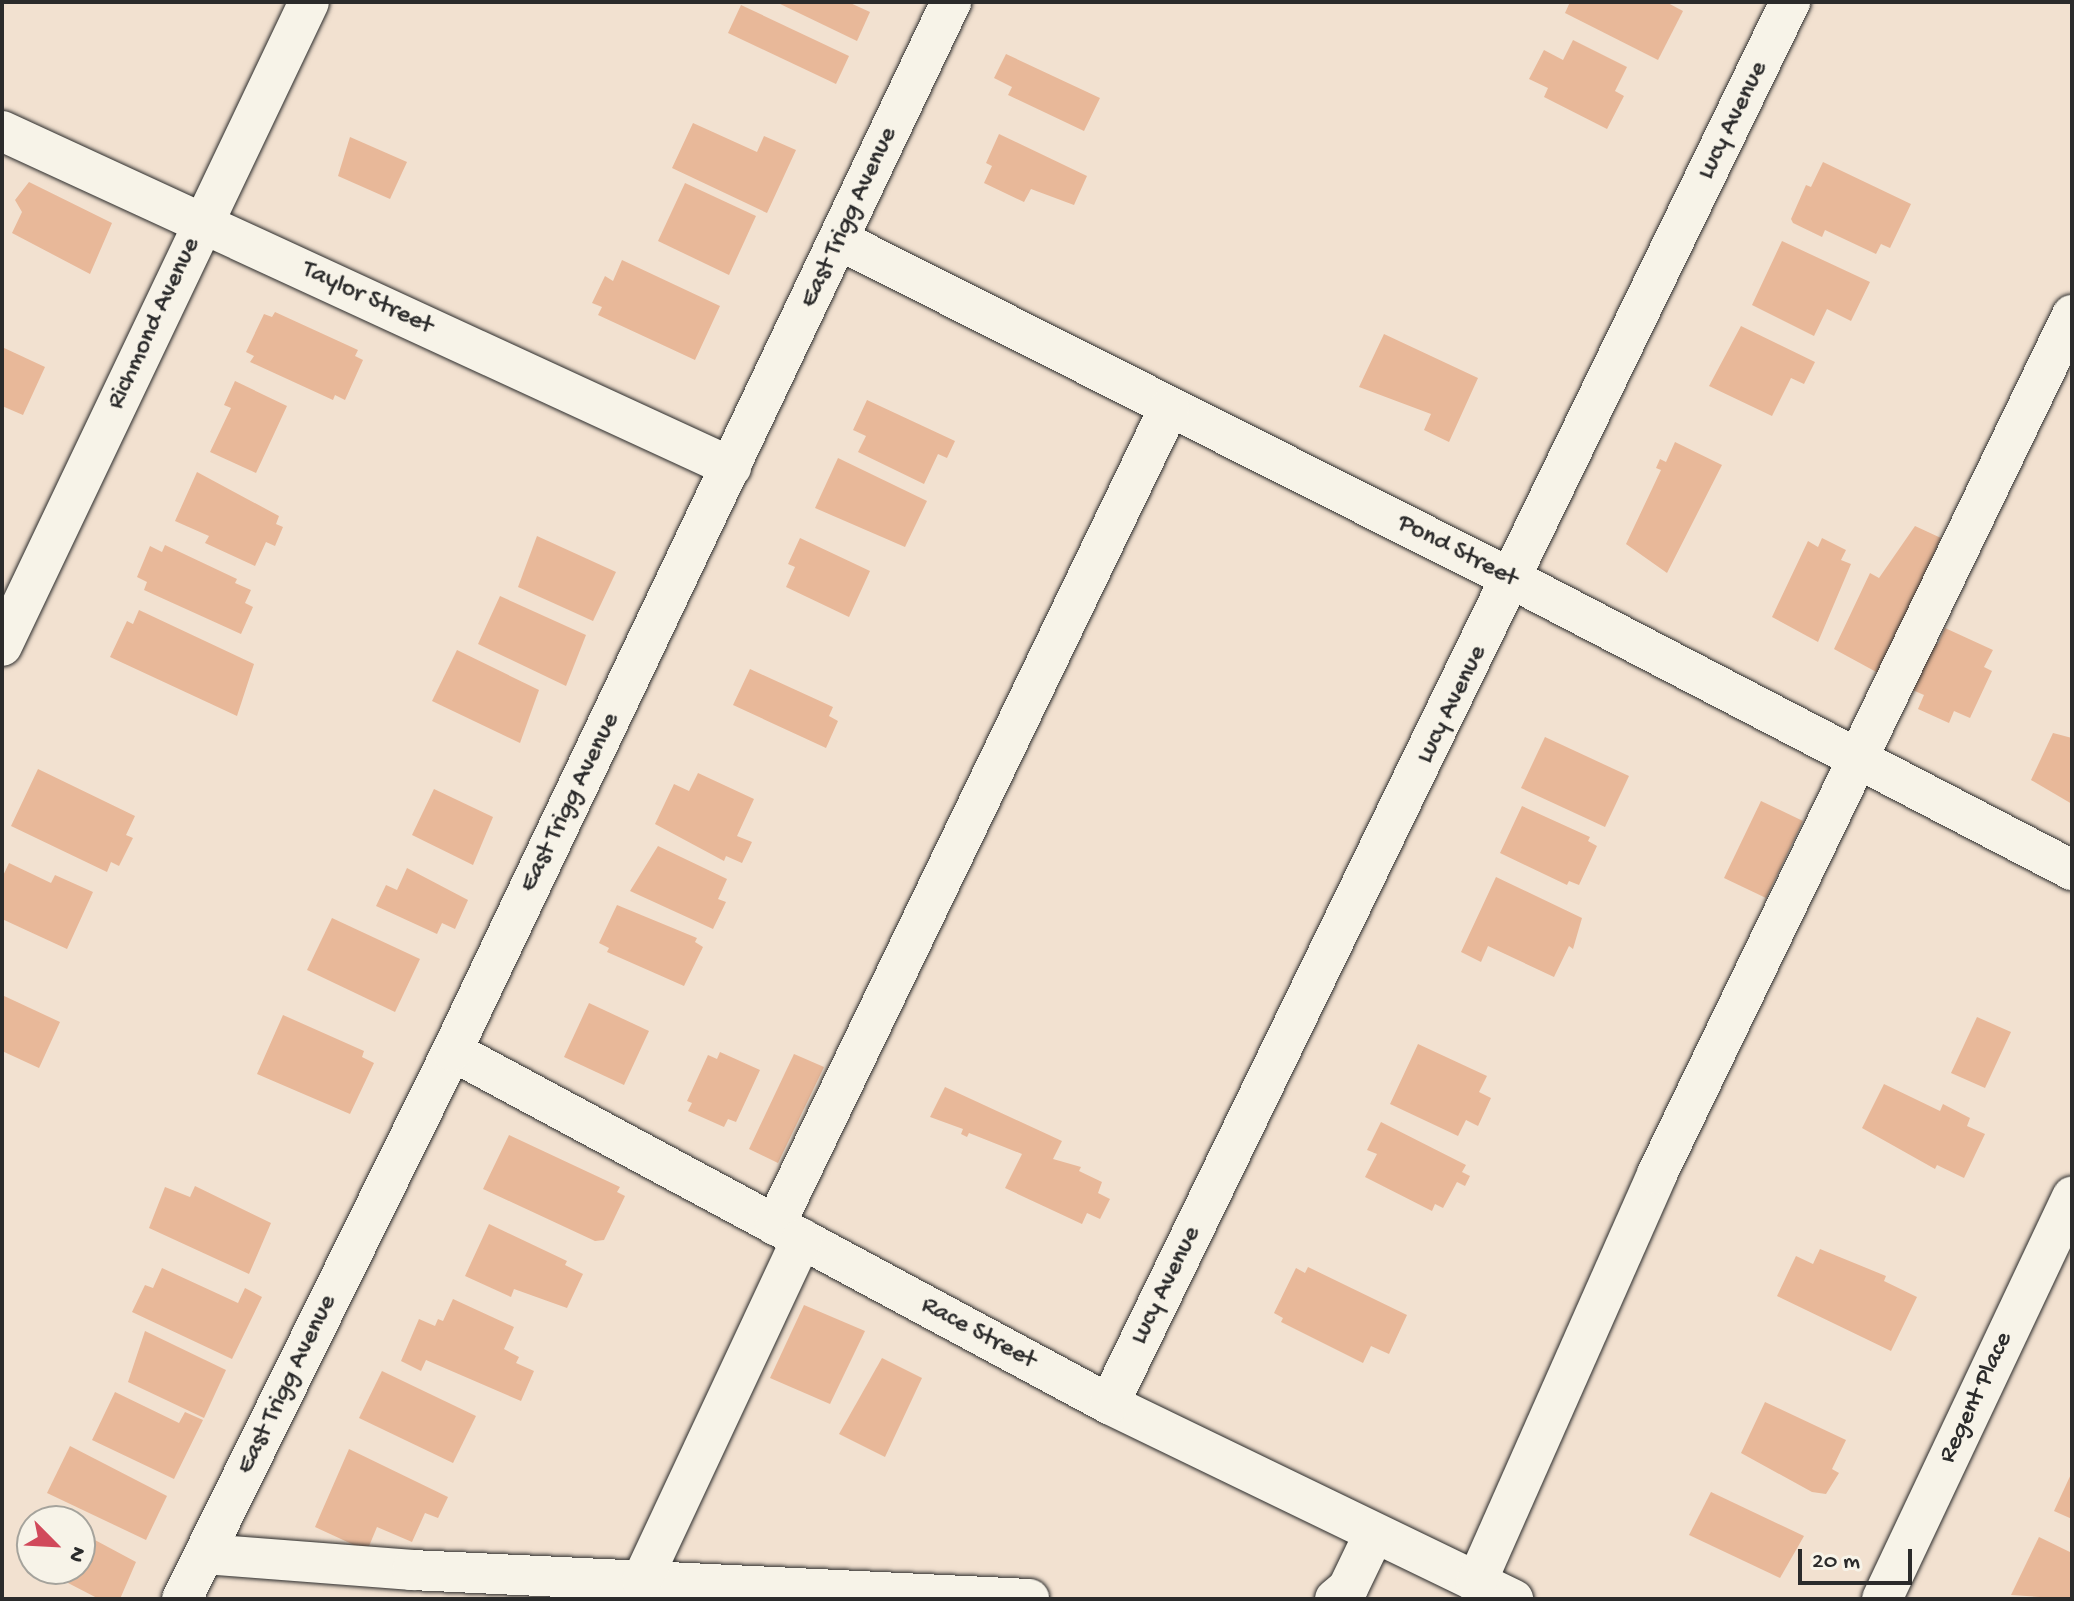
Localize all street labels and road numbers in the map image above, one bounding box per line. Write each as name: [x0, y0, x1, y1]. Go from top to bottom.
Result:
street label: Lucy Avenue: [1692, 57, 1776, 185]
street label: East Trigg Avenue: [794, 123, 906, 313]
street label: Richmond Avenue: [102, 233, 208, 415]
street label: Taylor Street: [296, 255, 438, 343]
street label: Pond Street: [1392, 508, 1522, 596]
street label: Lucy Avenue: [1411, 641, 1495, 769]
street label: East Trigg Avenue: [514, 708, 628, 898]
street label: Lucy Avenue: [1125, 1222, 1209, 1350]
street label: East Trigg Avenue: [231, 1290, 345, 1480]
street label: Race Street: [915, 1291, 1041, 1377]
street label: Regent Place: [1933, 1327, 2021, 1469]

